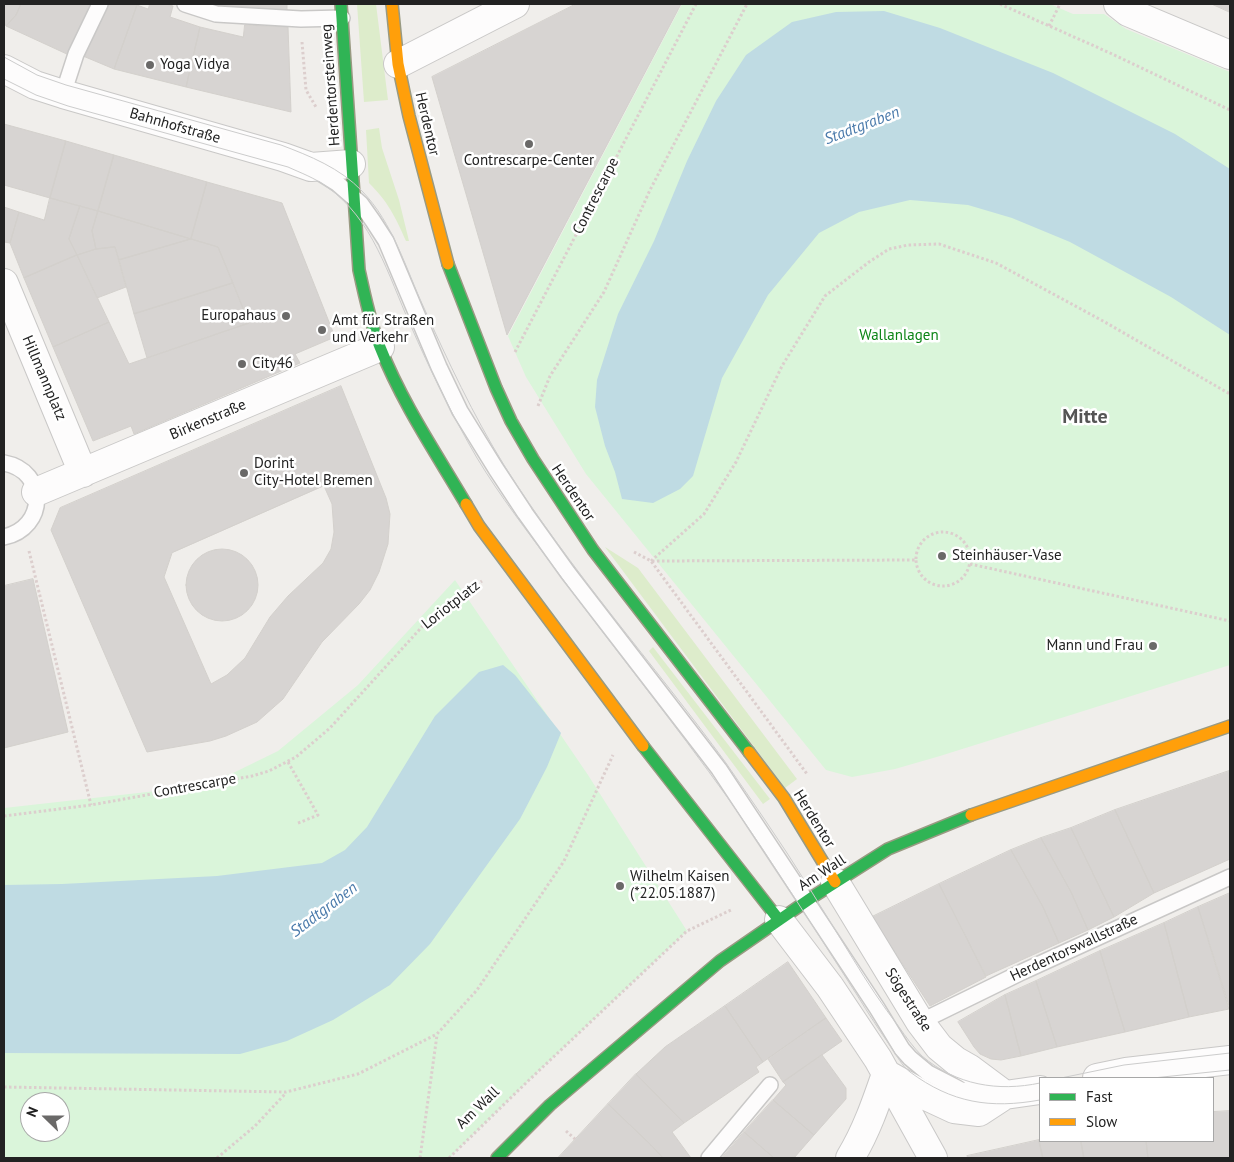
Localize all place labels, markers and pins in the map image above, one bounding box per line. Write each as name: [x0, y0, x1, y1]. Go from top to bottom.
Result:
place label: Yoga Vidya: [160, 56, 230, 74]
marker: Yoga Vidya: [144, 59, 156, 71]
marker: Contrescarpe-Center: [523, 138, 535, 150]
place label: Contrescarpe-Center: [464, 152, 594, 170]
place label: Europahaus: [201, 307, 276, 325]
marker: Europahaus: [280, 310, 292, 322]
place label: Amt für Straßen und Verkehr: [332, 312, 434, 347]
marker: Amt für Straßen und Verkehr: [316, 324, 328, 336]
place label: City46: [252, 355, 293, 373]
marker: City46: [236, 358, 248, 370]
place label: Dorint City-Hotel Bremen: [254, 455, 373, 490]
marker: Dorint City-Hotel Bremen: [238, 467, 250, 479]
place label: Steinhäuser-Vase: [952, 547, 1062, 565]
marker: Steinhäuser-Vase: [936, 550, 948, 562]
place label: Mann und Frau: [1047, 637, 1143, 655]
marker: Mann und Frau: [1147, 640, 1159, 652]
place label: Wilhelm Kaisen (*22.05.1887): [630, 868, 730, 903]
marker: Wilhelm Kaisen (*22.05.1887): [614, 880, 626, 892]

